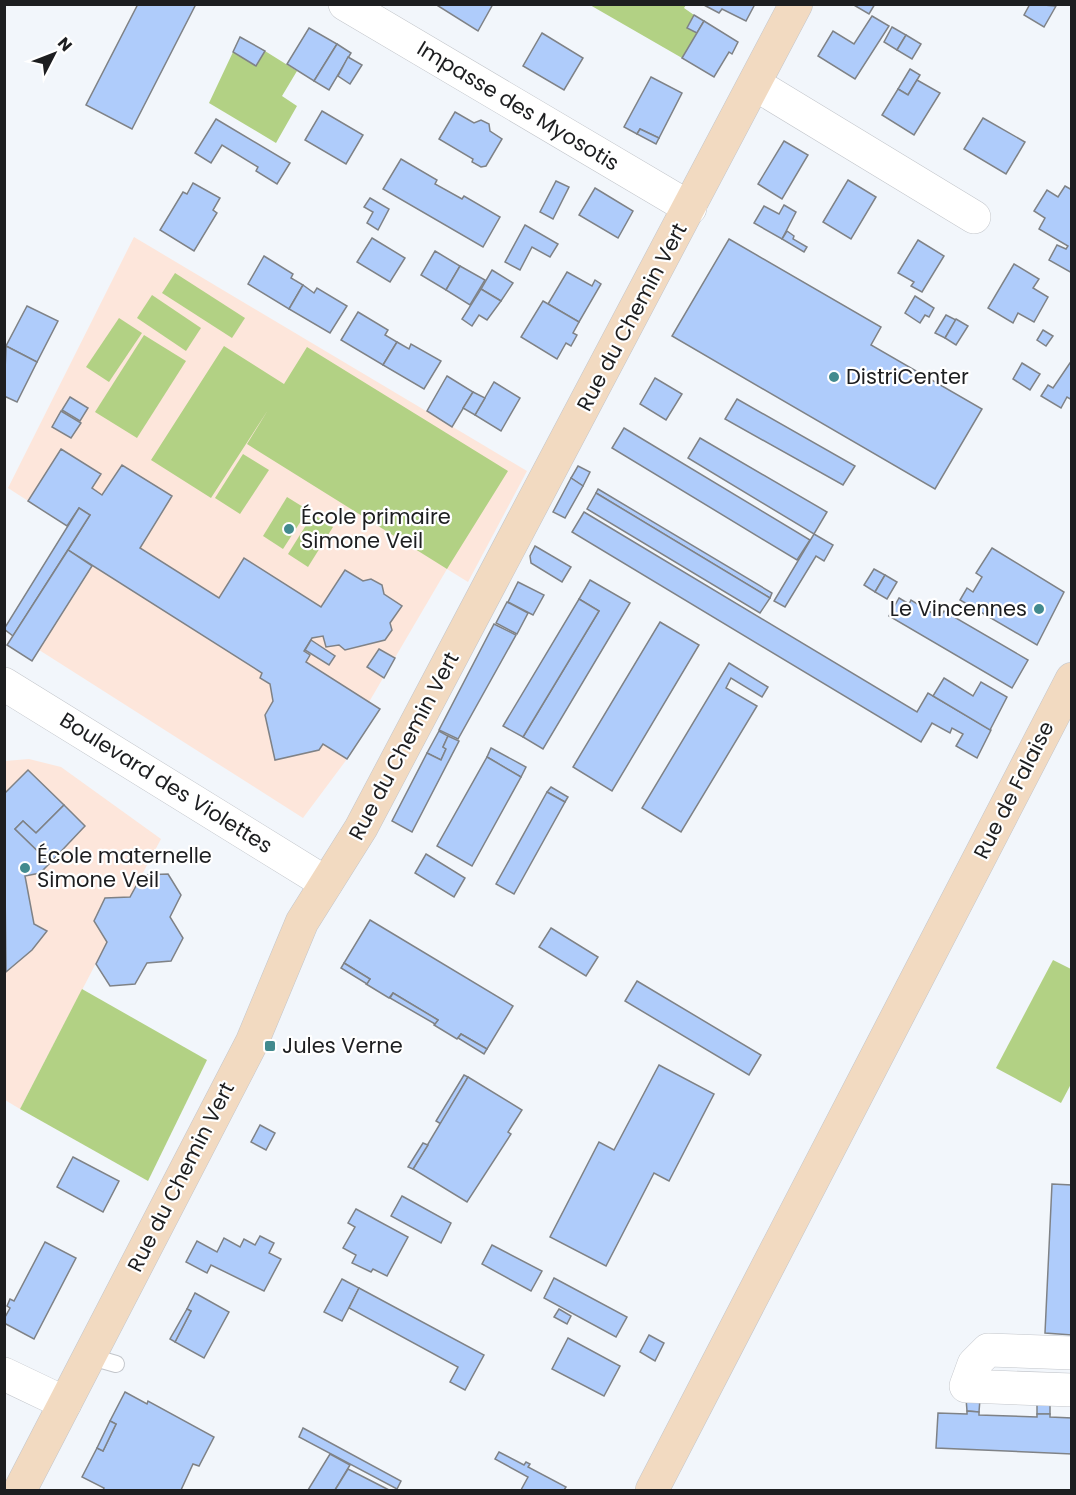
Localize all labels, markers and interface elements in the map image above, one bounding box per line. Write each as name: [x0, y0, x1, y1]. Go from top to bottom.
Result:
north arrow: [24, 24, 84, 84]
text: N: [52, 32, 77, 56]
street label: Impasse des Myosotis: [412, 34, 625, 177]
street label: Rue du Chemin Vert: [570, 218, 693, 416]
place label: DistriCenter: [846, 362, 969, 391]
marker: DistriCenter: [827, 370, 841, 384]
place label: École primaire Simone Veil: [301, 502, 451, 555]
marker: École primaire Simone Veil: [282, 522, 296, 536]
place label: Le Vincennes: [890, 594, 1027, 623]
marker: Le Vincennes: [1032, 602, 1046, 616]
street label: Rue du Chemin Vert: [342, 647, 465, 845]
street label: Boulevard des Violettes: [54, 705, 278, 860]
street label: Rue de Falaise: [966, 716, 1061, 864]
place label: École maternelle Simone Veil: [37, 841, 212, 894]
marker: École maternelle Simone Veil: [18, 861, 32, 875]
place label: Jules Verne: [282, 1031, 403, 1060]
marker: Jules Verne: [263, 1039, 277, 1053]
street label: Rue du Chemin Vert: [120, 1077, 241, 1277]

